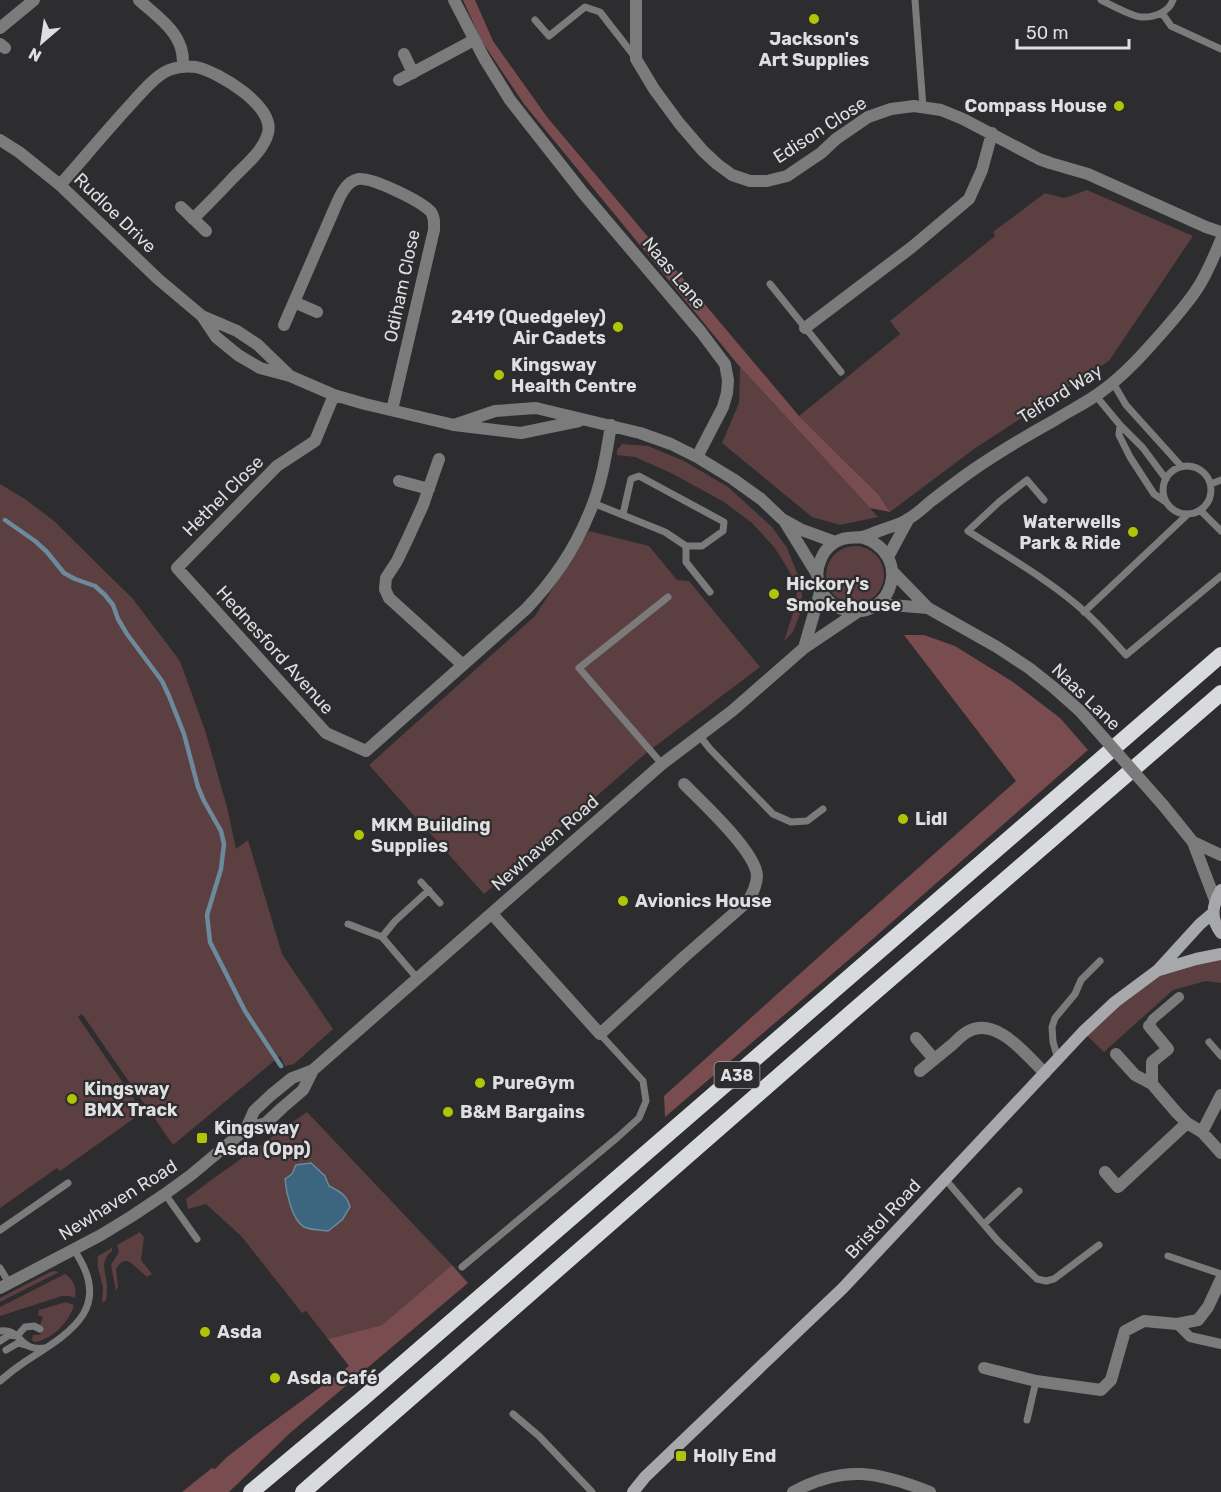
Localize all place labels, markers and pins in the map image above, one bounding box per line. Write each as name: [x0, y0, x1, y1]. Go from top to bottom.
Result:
marker: Jackson's Art Supplies: [807, 12, 821, 26]
place label: Jackson's Art Supplies: [759, 28, 869, 71]
place label: Compass House: [965, 95, 1107, 117]
marker: Compass House: [1112, 99, 1126, 113]
place label: 2419 (Quedgeley) Air Cadets: [451, 306, 606, 349]
marker: 2419 (Quedgeley) Air Cadets: [611, 320, 625, 334]
place label: Kingsway Health Centre: [511, 354, 637, 397]
marker: Kingsway Health Centre: [492, 368, 506, 382]
place label: Waterwells Park & Ride: [1019, 511, 1121, 554]
marker: Waterwells Park & Ride: [1126, 525, 1140, 539]
place label: Hickory's Smokehouse: [786, 573, 901, 616]
marker: Hickory's Smokehouse: [767, 587, 781, 601]
place label: Lidl: [915, 808, 947, 830]
marker: Lidl: [896, 812, 910, 826]
place label: MKM Building Supplies: [371, 814, 491, 857]
marker: MKM Building Supplies: [352, 828, 366, 842]
place label: Avionics House: [635, 890, 772, 912]
marker: Avionics House: [616, 894, 630, 908]
place label: PureGym: [492, 1072, 575, 1094]
marker: PureGym: [473, 1076, 487, 1090]
place label: Kingsway BMX Track: [84, 1078, 178, 1121]
marker: Kingsway BMX Track: [65, 1092, 79, 1106]
place label: B&M Bargains: [460, 1101, 585, 1123]
marker: B&M Bargains: [441, 1105, 455, 1119]
place label: Kingsway Asda (Opp): [214, 1117, 311, 1160]
marker: Kingsway Asda (Opp): [195, 1131, 209, 1145]
place label: Asda: [217, 1321, 262, 1343]
marker: Asda: [198, 1325, 212, 1339]
place label: Asda Café: [287, 1367, 378, 1389]
marker: Asda Café: [268, 1371, 282, 1385]
place label: Holly End: [693, 1445, 776, 1467]
marker: Holly End: [674, 1449, 688, 1463]

